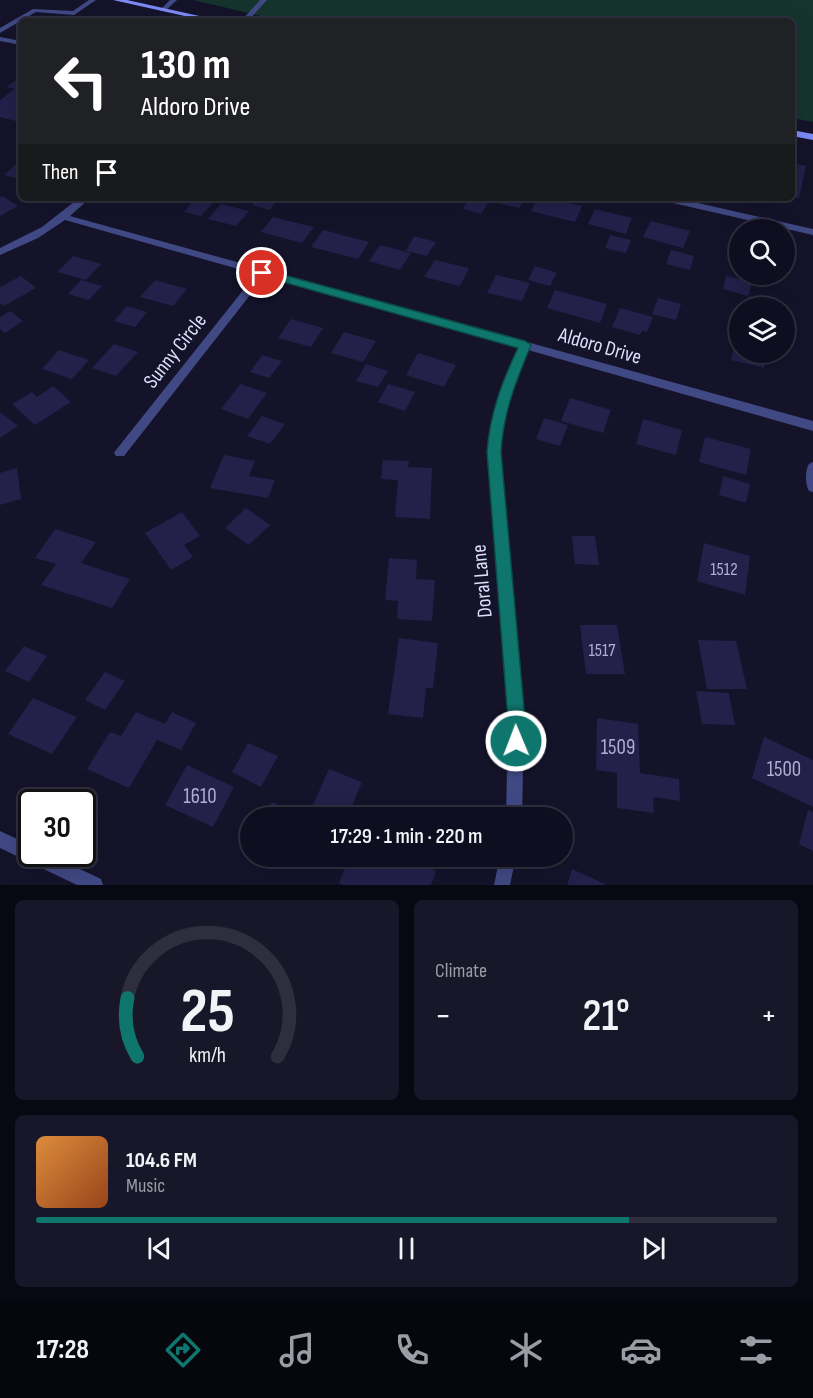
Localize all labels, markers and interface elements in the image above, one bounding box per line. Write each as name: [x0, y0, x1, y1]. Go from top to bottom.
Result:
text: 130 m: [141, 40, 231, 91]
icon: left: [42, 42, 120, 120]
text: Aldoro Drive: [141, 91, 250, 123]
icon: arrive: [90, 156, 123, 189]
text: Then: [42, 159, 78, 186]
map controls: [729, 219, 795, 363]
button: search: [729, 219, 795, 285]
pin: [236, 247, 287, 298]
icon: arrive: [245, 256, 278, 289]
button: layers: [729, 297, 795, 363]
street label: Sunny Circle: [138, 309, 212, 393]
street label: Aldoro Drive: [555, 322, 644, 370]
street label: Doral Lane: [466, 543, 498, 619]
house number: 1512: [710, 559, 738, 580]
house number: 1517: [589, 640, 616, 661]
position arrow: [484, 709, 548, 773]
house number: 1509: [601, 735, 635, 760]
house number: 1500: [767, 757, 801, 782]
house number: 1610: [183, 784, 217, 809]
speed limit sign: 30: [18, 789, 96, 867]
text: 17:29 · 1 min · 220 m: [331, 823, 482, 850]
text: Climate: [435, 959, 487, 983]
text: 25: [180, 975, 234, 1050]
text: 21°: [582, 989, 630, 1044]
text: −: [435, 996, 451, 1036]
text: +: [761, 996, 777, 1036]
text: km/h: [188, 1043, 226, 1068]
text: 104.6 FM: [126, 1147, 197, 1174]
text: Music: [126, 1174, 165, 1198]
icon: previous: [143, 1232, 176, 1265]
icon: pause: [390, 1232, 423, 1265]
icon: next: [637, 1232, 670, 1265]
icon: directions: [162, 1329, 204, 1371]
icon: music: [276, 1329, 318, 1371]
icon: phone: [391, 1329, 433, 1371]
icon: climate: [505, 1329, 547, 1371]
icon: car: [620, 1329, 662, 1371]
icon: filters: [735, 1329, 777, 1371]
text: 17:28: [36, 1334, 89, 1366]

